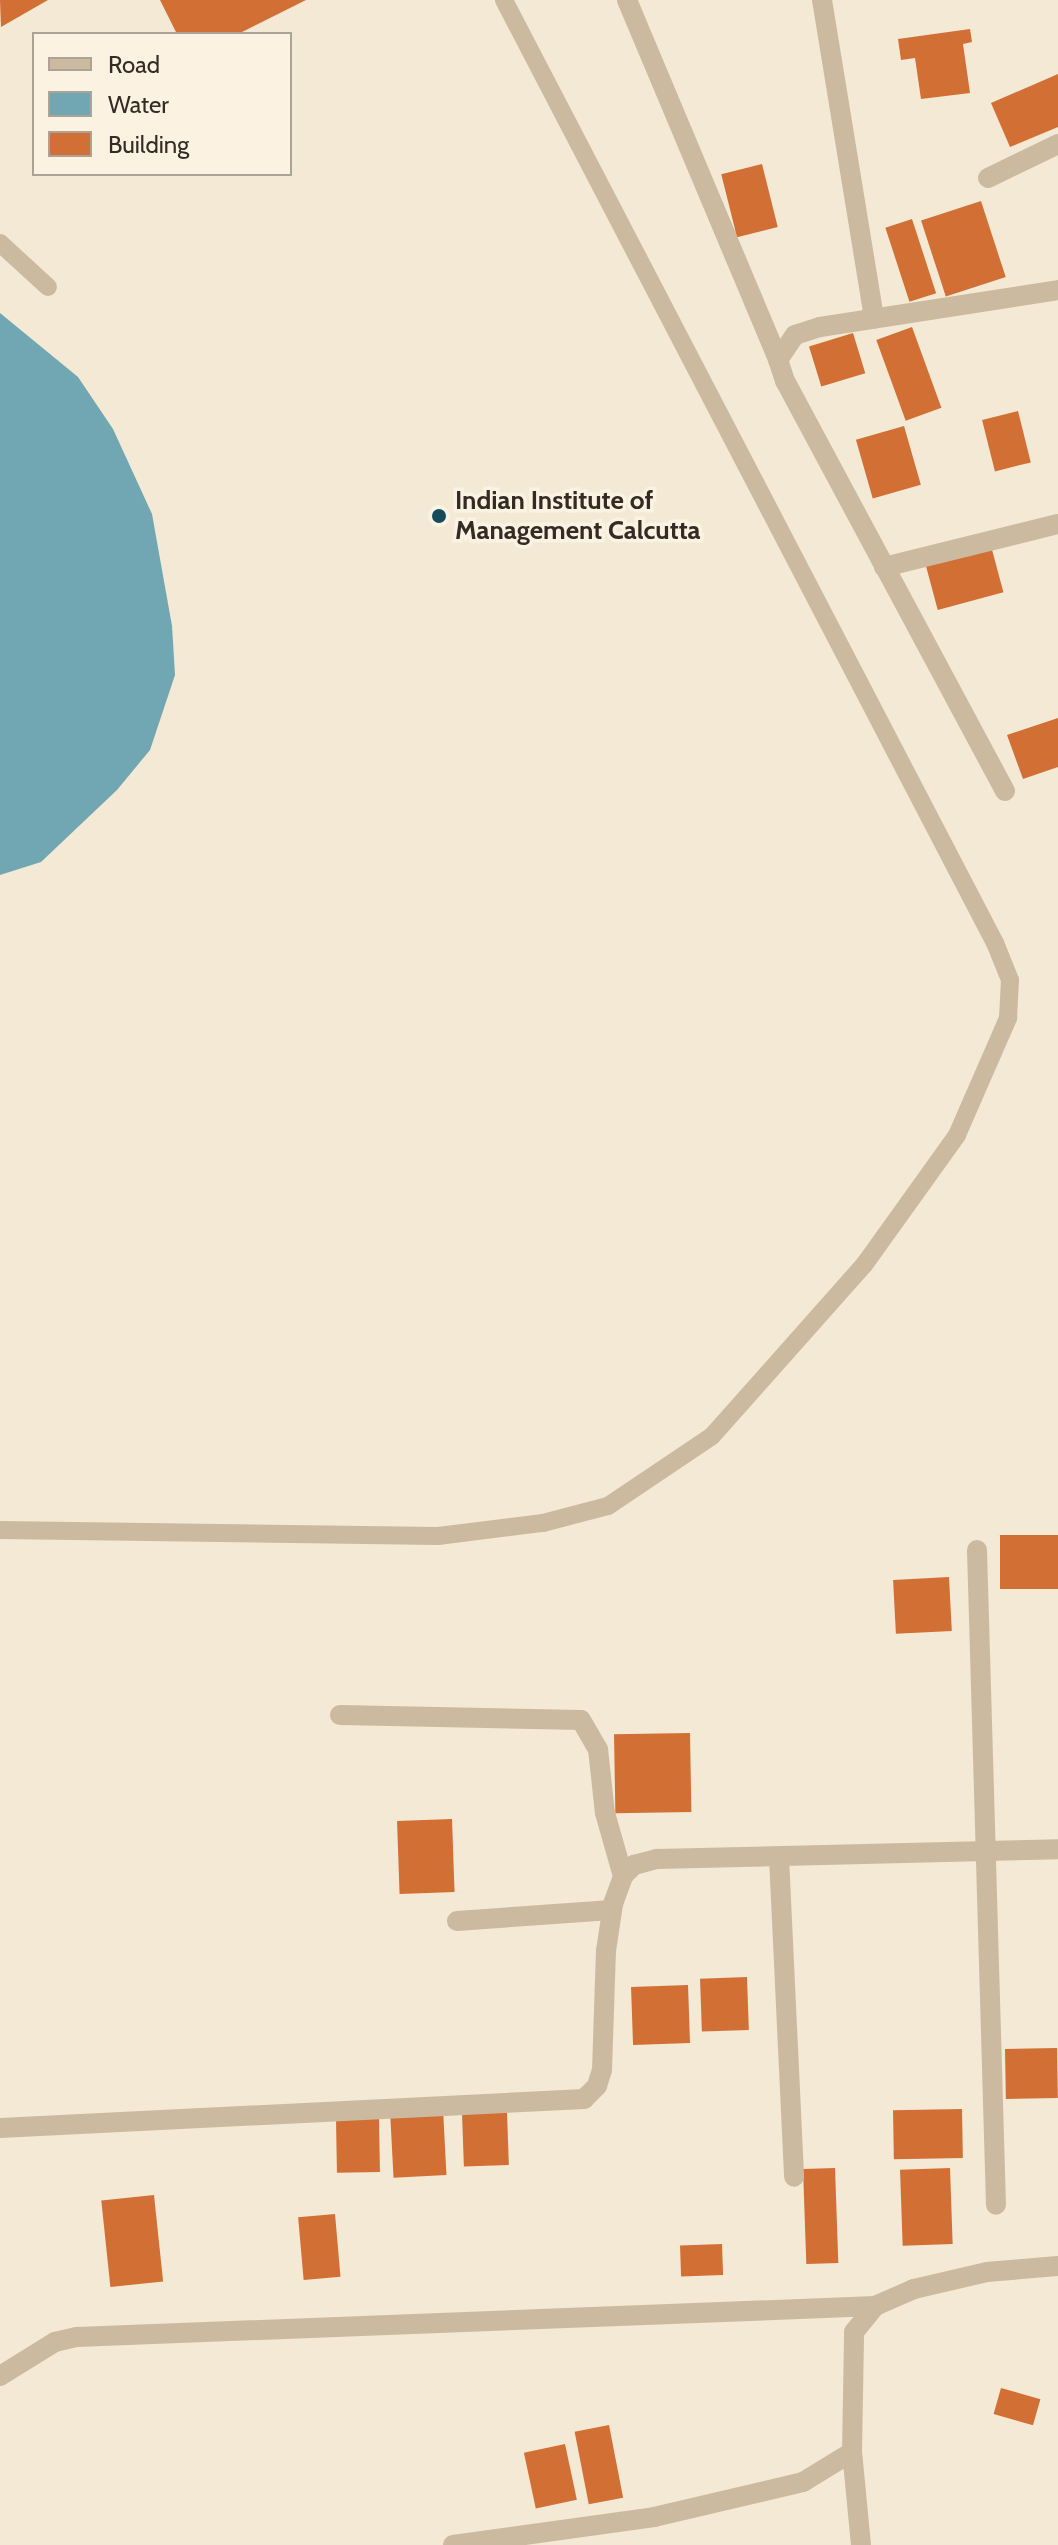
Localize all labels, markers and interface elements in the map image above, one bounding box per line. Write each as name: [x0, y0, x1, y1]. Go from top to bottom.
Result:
legend: [32, 32, 292, 176]
text: Road: [108, 50, 160, 79]
text: Water: [108, 90, 169, 119]
text: Building: [108, 130, 189, 159]
place label: Indian Institute of Management Calcutta: [455, 485, 701, 546]
marker: Indian Institute of Management Calcutta: [430, 507, 448, 525]

